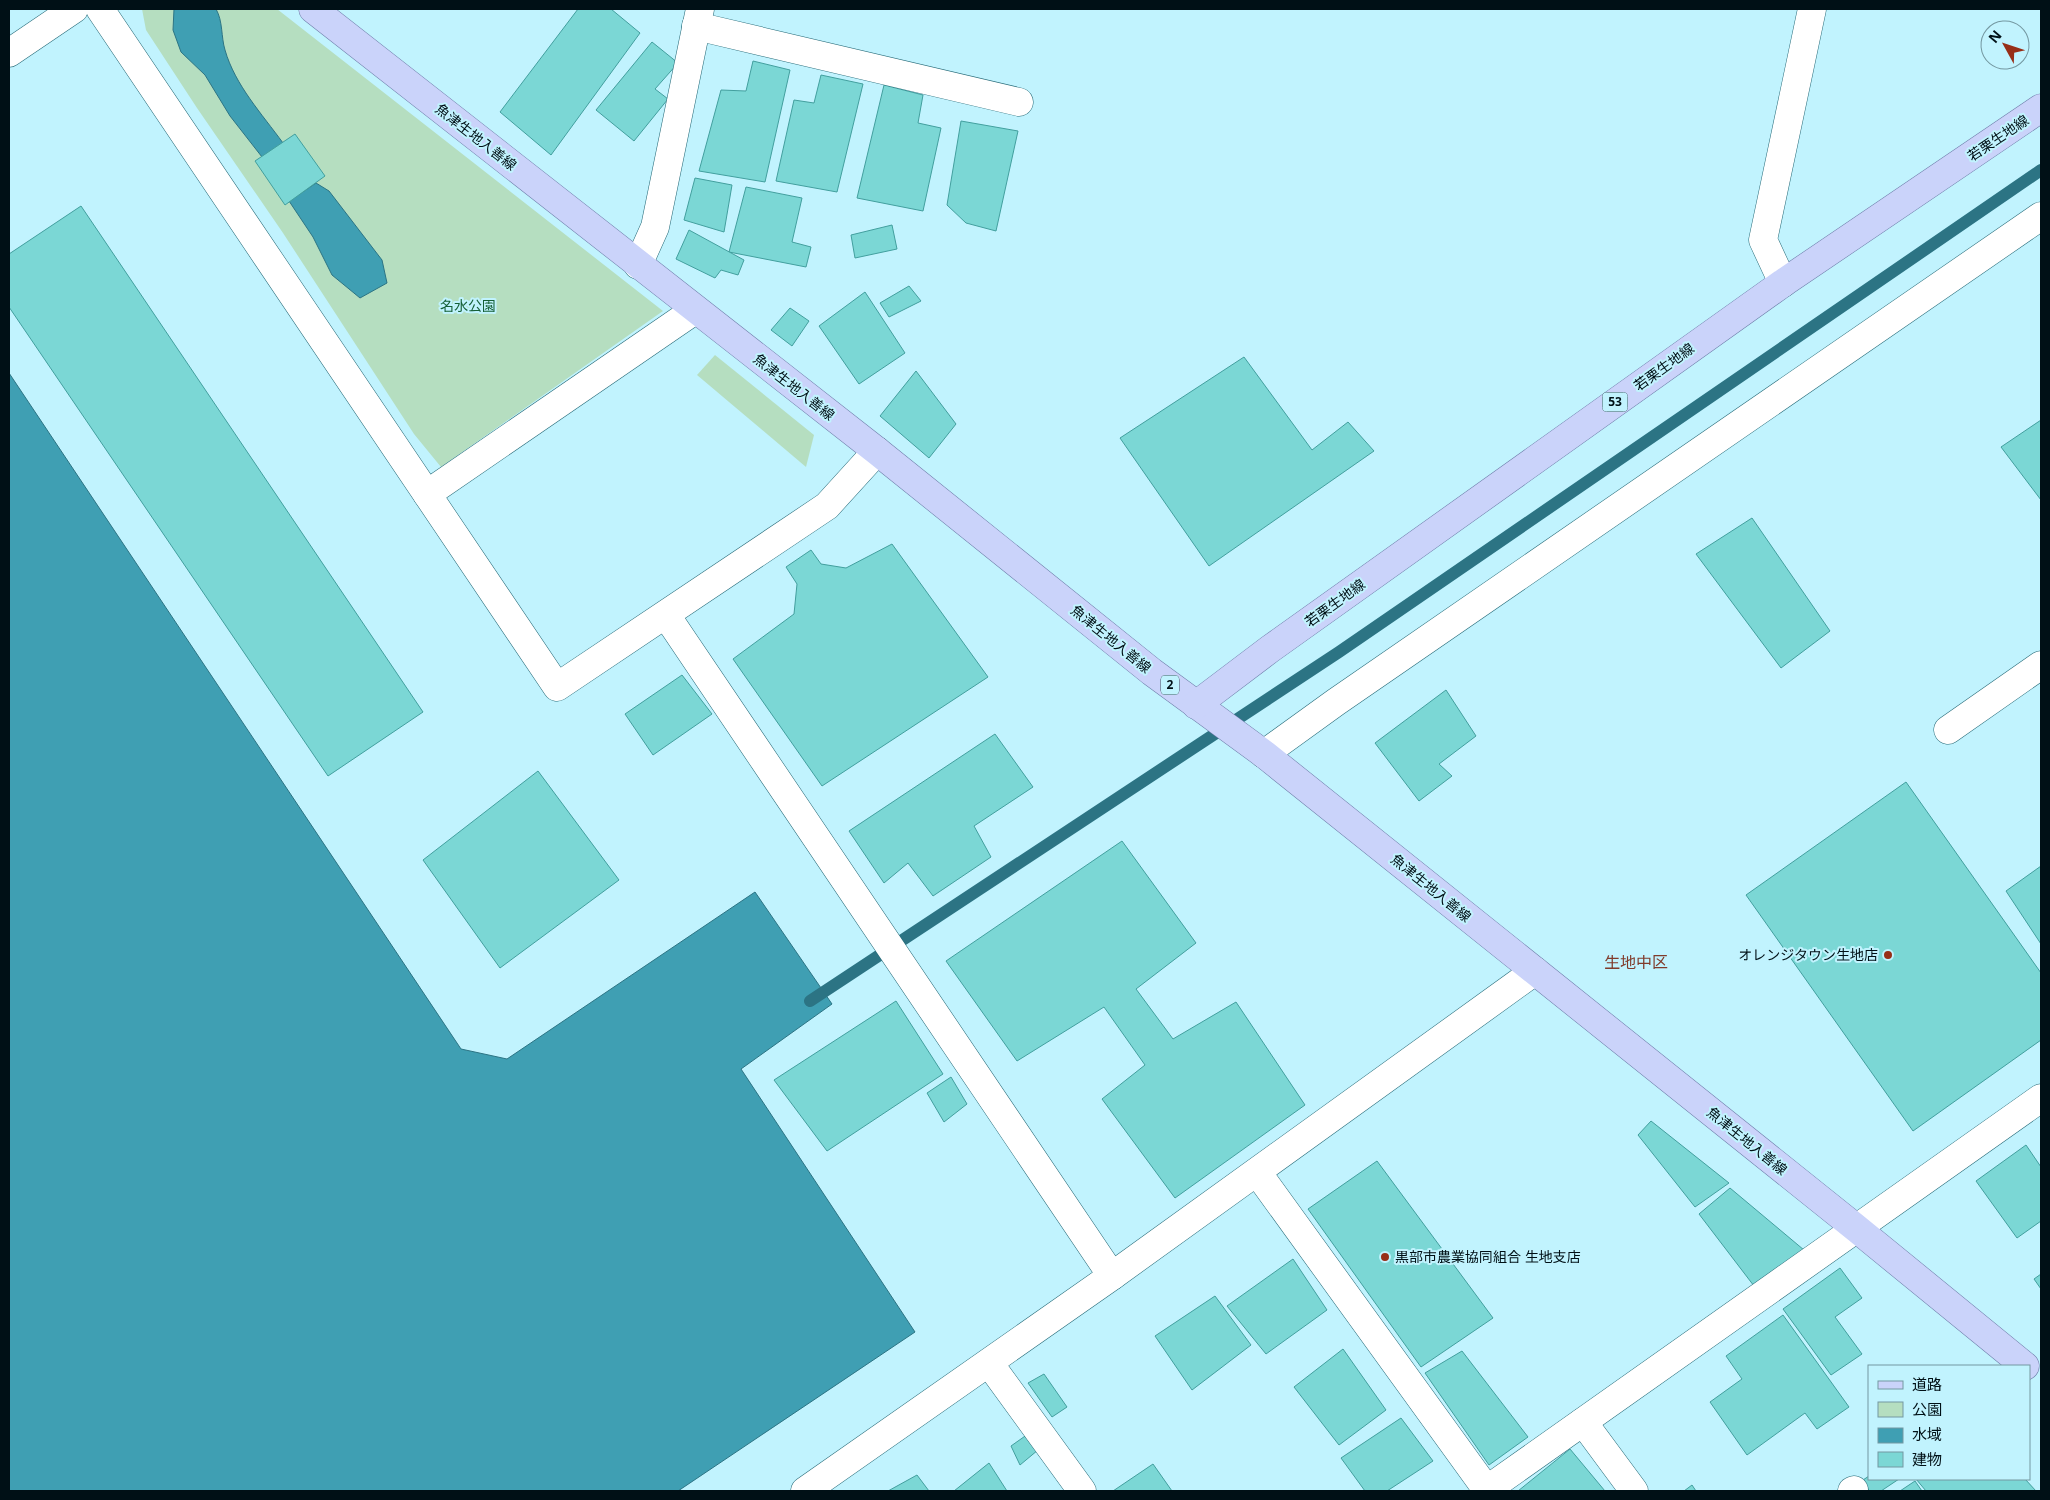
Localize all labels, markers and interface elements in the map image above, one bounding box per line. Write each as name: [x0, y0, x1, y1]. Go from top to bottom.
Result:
north arrow: [1980, 20, 2030, 70]
text: N: [1984, 26, 2006, 47]
street label: 魚津生地入善線: [432, 99, 521, 174]
street label: 若栗生地線: [1963, 110, 2032, 165]
park label: 名水公園: [440, 296, 496, 315]
street label: 若栗生地線: [1630, 338, 1698, 395]
street label: 魚津生地入善線: [750, 349, 839, 424]
road number: 53: [1602, 392, 1628, 412]
street label: 若栗生地線: [1301, 574, 1369, 631]
street label: 魚津生地入善線: [1067, 600, 1155, 677]
road number: 2: [1161, 676, 1179, 694]
street label: 魚津生地入善線: [1387, 849, 1475, 926]
place label: オレンジタウン生地店: [1738, 945, 1878, 964]
marker: オレンジタウン生地店: [1882, 949, 1894, 961]
district label: 生地中区: [1604, 951, 1668, 973]
street label: 魚津生地入善線: [1703, 1102, 1791, 1179]
place label: 黒部市農業協同組合 生地支店: [1395, 1247, 1581, 1266]
marker: 黒部市農業協同組合 生地支店: [1379, 1251, 1391, 1263]
legend: [1868, 1365, 2030, 1480]
text: 道路: [1912, 1374, 1942, 1394]
text: 公園: [1912, 1399, 1942, 1419]
text: 水域: [1912, 1424, 1942, 1444]
text: 建物: [1912, 1449, 1942, 1469]

